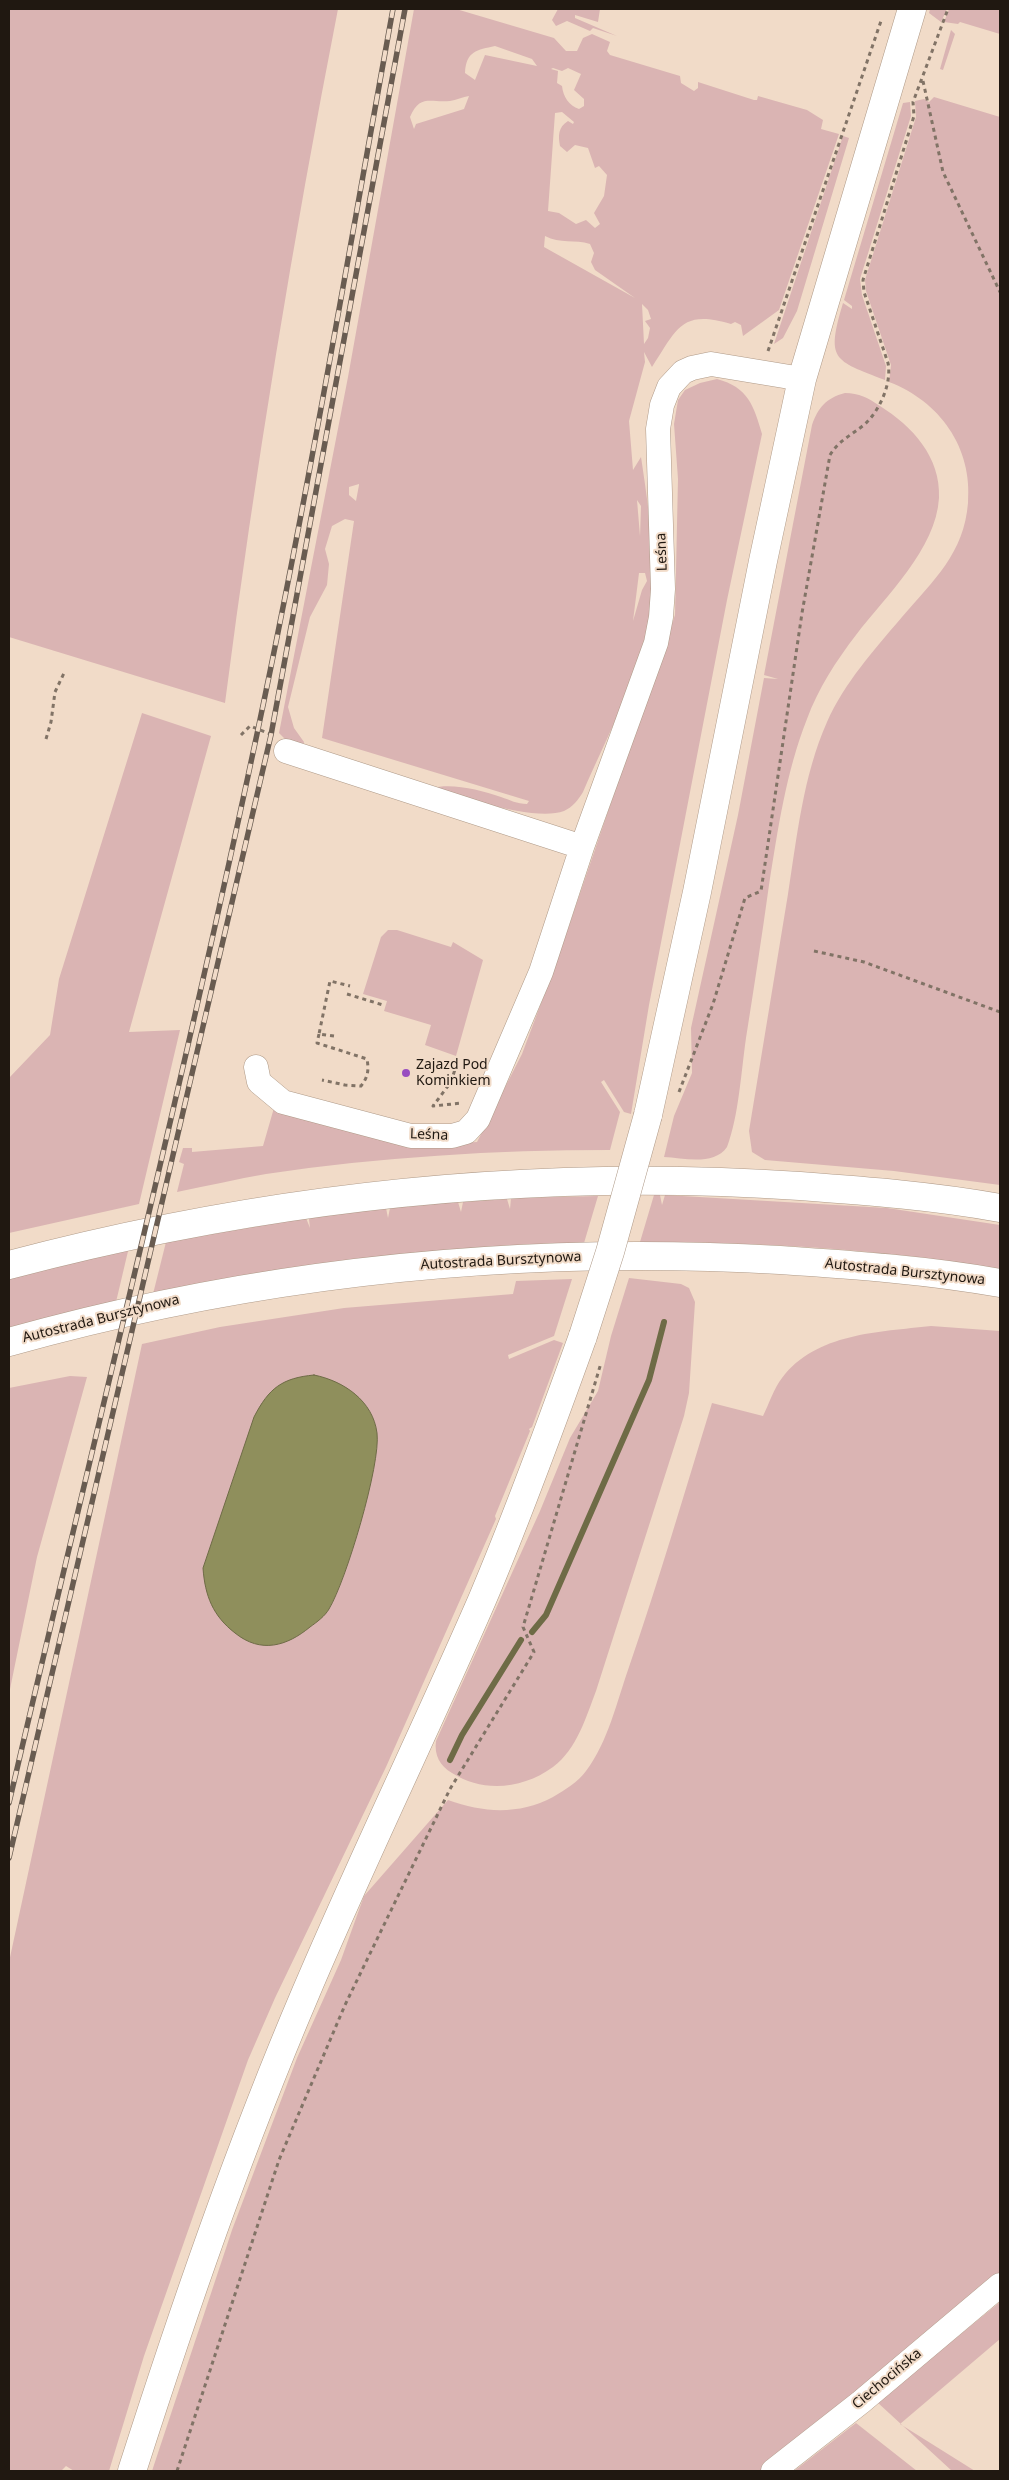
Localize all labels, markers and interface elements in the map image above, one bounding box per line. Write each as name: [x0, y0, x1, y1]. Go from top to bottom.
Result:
street label: Leśna: [653, 532, 671, 572]
place label: Zajazd Pod Kominkiem: [416, 1057, 491, 1090]
marker: Zajazd Pod Kominkiem: [400, 1067, 412, 1079]
street label: Leśna: [409, 1126, 449, 1144]
street label: Autostrada Bursztynowa: [420, 1248, 582, 1274]
street label: Autostrada Bursztynowa: [824, 1255, 986, 1289]
street label: Autostrada Bursztynowa: [21, 1291, 181, 1347]
street label: Ciechocińska: [849, 2345, 925, 2413]

